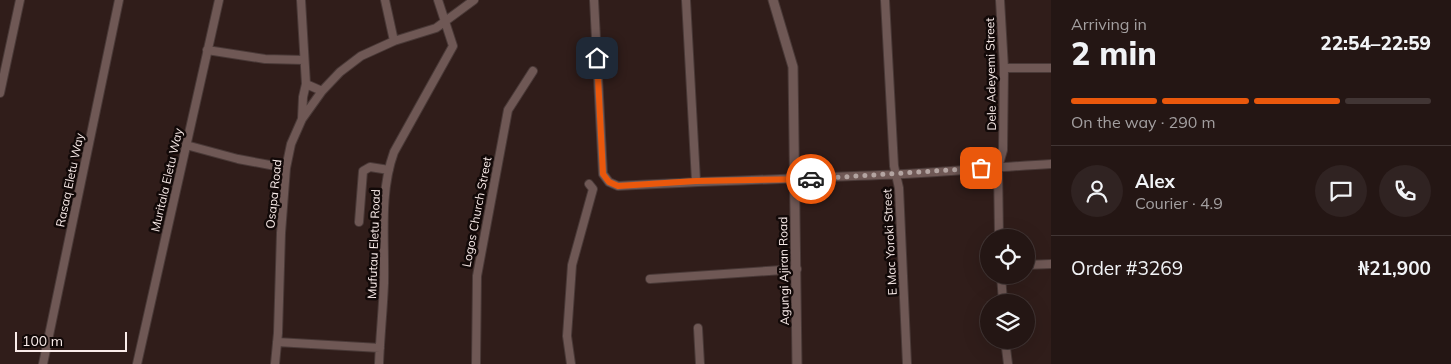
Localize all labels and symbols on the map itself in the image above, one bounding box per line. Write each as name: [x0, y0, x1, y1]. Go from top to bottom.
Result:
street label: Dele Adeyemi Street: [982, 17, 999, 131]
pin: [576, 37, 618, 79]
street label: Muritala Eletu Way: [147, 126, 186, 233]
street label: Rasaq Eletu Way: [52, 131, 87, 228]
pin: [960, 147, 1002, 189]
courier: [786, 154, 836, 204]
street label: Logos Church Street: [458, 155, 495, 268]
street label: Osapa Road: [262, 159, 285, 229]
street label: E Mac Yoroki Street: [879, 188, 900, 296]
street label: Mufutau Eletu Road: [364, 189, 383, 299]
street label: Agungi Ajiran Road: [775, 216, 792, 326]
scale bar: [15, 329, 128, 352]

